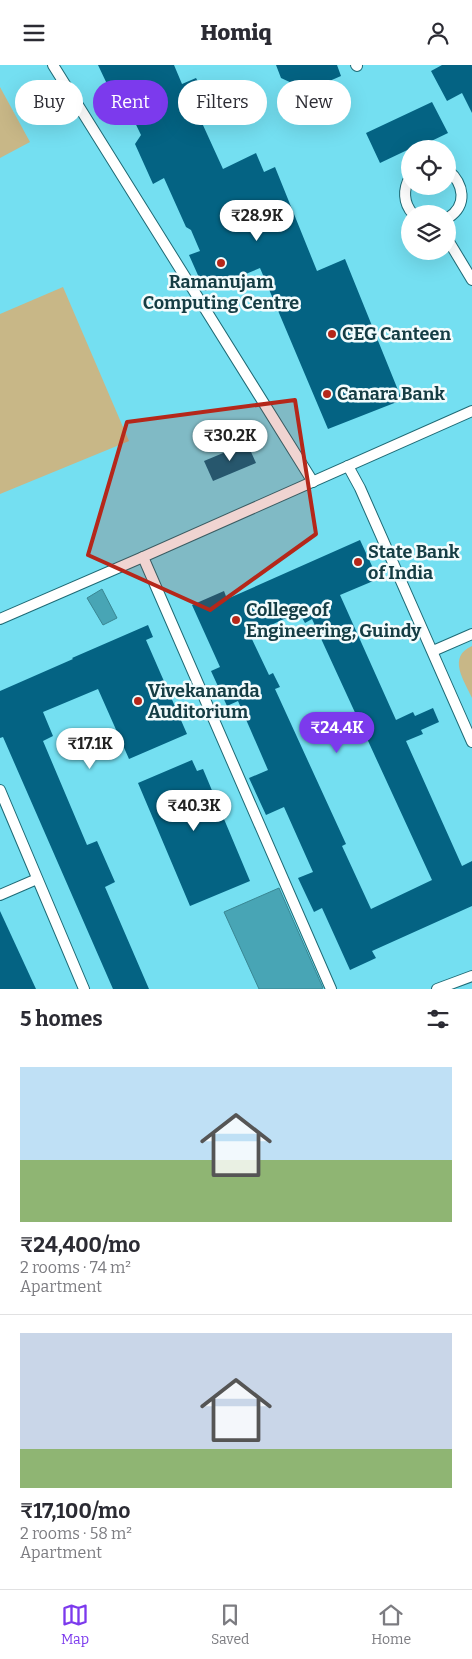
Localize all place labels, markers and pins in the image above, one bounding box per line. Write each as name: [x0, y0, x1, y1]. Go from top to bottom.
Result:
pin: ₹28.9K: [216, 199, 298, 242]
marker: Ramanujam Computing Centre: [215, 257, 227, 269]
place label: Ramanujam Computing Centre: [143, 271, 299, 314]
place label: CEG Canteen: [342, 323, 451, 345]
marker: CEG Canteen: [326, 328, 338, 340]
place label: Canara Bank: [337, 383, 445, 405]
marker: Canara Bank: [321, 388, 333, 400]
pin: ₹30.2K: [189, 419, 271, 462]
place label: State Bank of India: [368, 541, 460, 584]
marker: State Bank of India: [352, 556, 364, 568]
place label: College of Engineering, Guindy: [246, 599, 422, 642]
marker: College of Engineering, Guindy: [230, 614, 242, 626]
place label: Vivekananda Auditorium: [148, 680, 260, 723]
marker: Vivekananda Auditorium: [132, 695, 144, 707]
pin: ₹24.4K: [296, 711, 378, 754]
pin: ₹17.1K: [49, 727, 131, 770]
pin: ₹40.3K: [153, 789, 235, 832]

